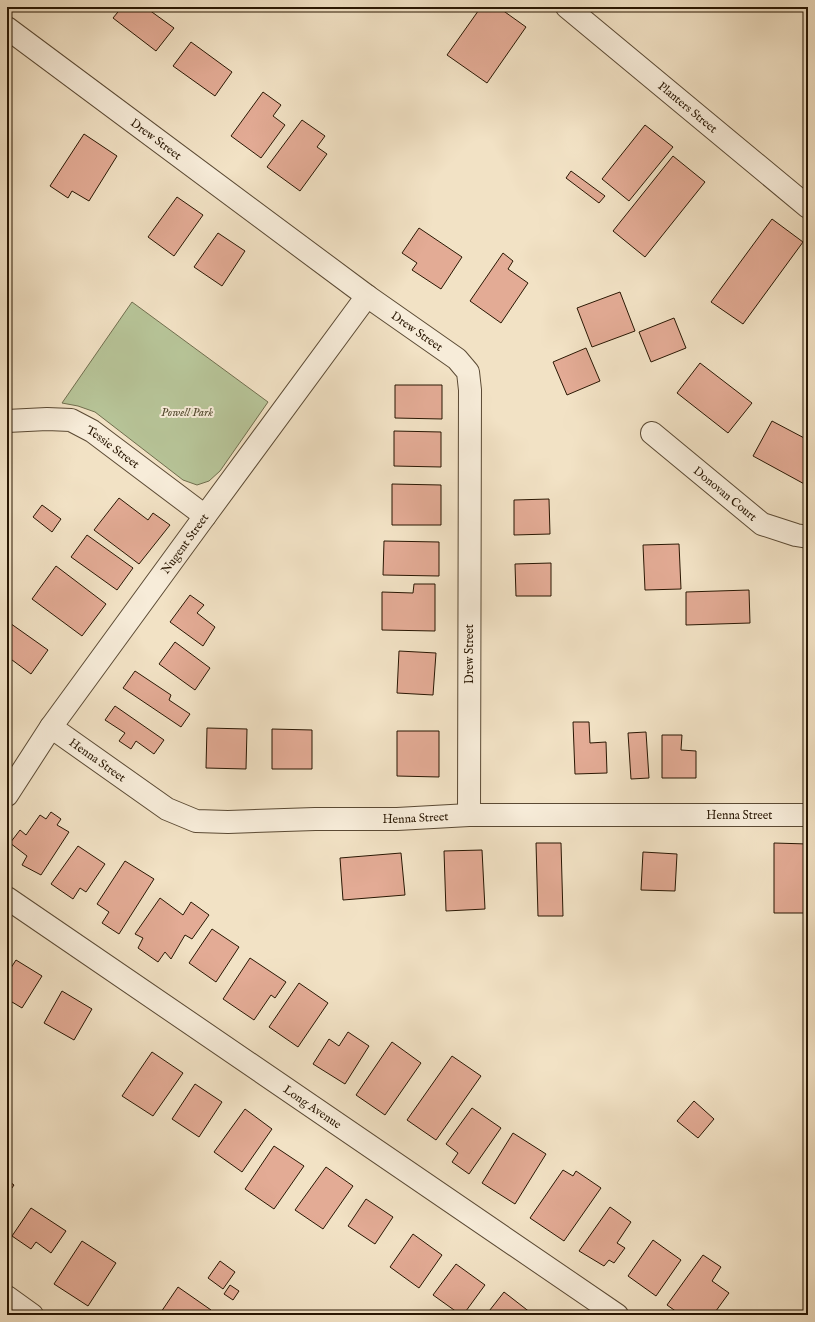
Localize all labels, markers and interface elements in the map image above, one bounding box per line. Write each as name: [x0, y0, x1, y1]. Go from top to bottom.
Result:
street label: Planters Street: [655, 79, 720, 137]
street label: Drew Street: [127, 116, 184, 163]
street label: Drew Street: [388, 308, 446, 355]
park label: Powell Park: [161, 405, 213, 420]
street label: Tessie Street: [84, 422, 142, 472]
street label: Donovan Court: [690, 463, 760, 525]
street label: Nugent Street: [158, 511, 212, 577]
street label: Drew Street: [462, 624, 477, 684]
street label: Henna Street: [66, 735, 129, 786]
street label: Henna Street: [706, 808, 772, 823]
street label: Henna Street: [382, 809, 449, 827]
street label: Long Avenue: [280, 1082, 345, 1133]

